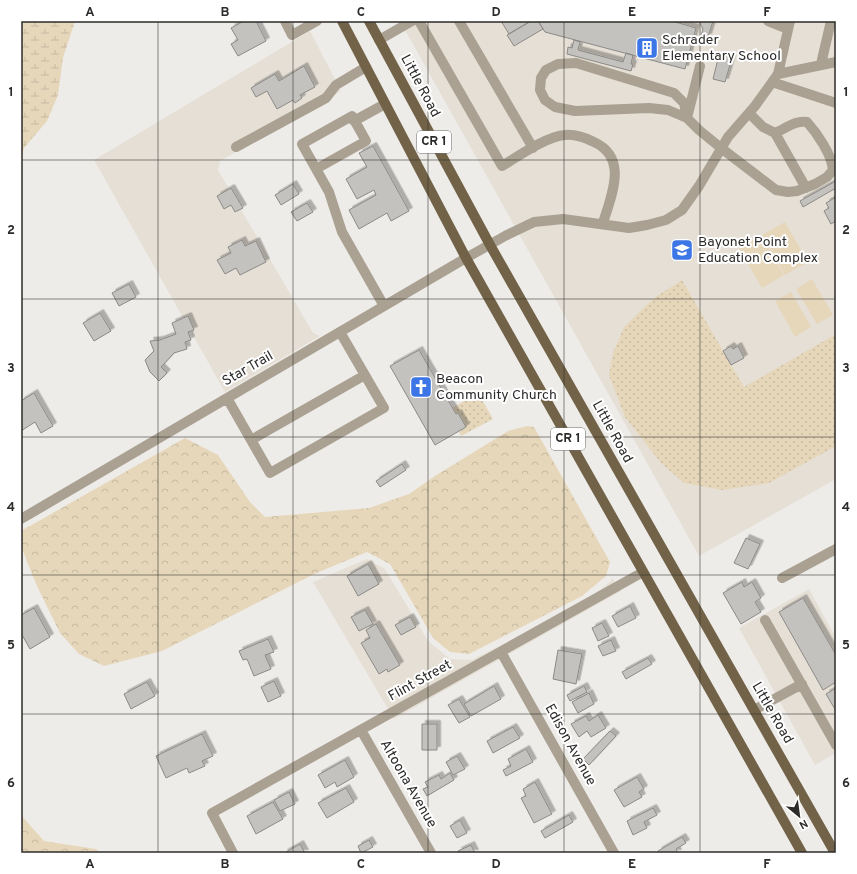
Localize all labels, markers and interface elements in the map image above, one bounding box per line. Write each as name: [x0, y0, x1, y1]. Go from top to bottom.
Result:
text: A: [85, 5, 95, 21]
text: B: [221, 5, 230, 21]
text: C: [357, 5, 365, 21]
text: D: [491, 5, 501, 21]
text: E: [628, 5, 636, 21]
text: F: [763, 5, 771, 21]
place label: Schrader Elementary School: [662, 32, 781, 65]
building icon: Schrader Elementary School: [634, 35, 660, 61]
street label: Little Road: [396, 52, 444, 120]
text: 1: [8, 85, 14, 101]
text: 1: [843, 85, 849, 101]
road number: CR 1: [417, 131, 451, 153]
text: 2: [7, 223, 15, 239]
text: 2: [842, 223, 850, 239]
place label: Bayonet Point Education Complex: [698, 234, 818, 267]
school or university icon: Bayonet Point Education Complex: [669, 237, 695, 263]
street label: Star Trail: [220, 348, 276, 390]
text: 3: [7, 361, 15, 377]
text: 3: [842, 361, 850, 377]
place label: Beacon Community Church: [436, 371, 557, 404]
church icon: Beacon Community Church: [408, 374, 434, 400]
street label: Little Road: [588, 398, 636, 466]
road number: CR 1: [551, 428, 585, 450]
text: 4: [7, 500, 15, 516]
text: 4: [842, 500, 850, 516]
text: 5: [7, 638, 15, 654]
text: 5: [842, 638, 850, 654]
street label: Flint Street: [385, 657, 455, 705]
street label: Little Road: [748, 679, 796, 747]
street label: Edison Avenue: [541, 701, 599, 789]
street label: Altoona Avenue: [376, 737, 440, 831]
text: 6: [7, 776, 15, 792]
text: 6: [842, 776, 850, 792]
north arrow: [779, 796, 819, 836]
text: N: [797, 816, 810, 832]
text: A: [85, 857, 95, 873]
text: B: [221, 857, 230, 873]
text: C: [357, 857, 365, 873]
text: D: [491, 857, 501, 873]
text: E: [628, 857, 636, 873]
text: F: [763, 857, 771, 873]

